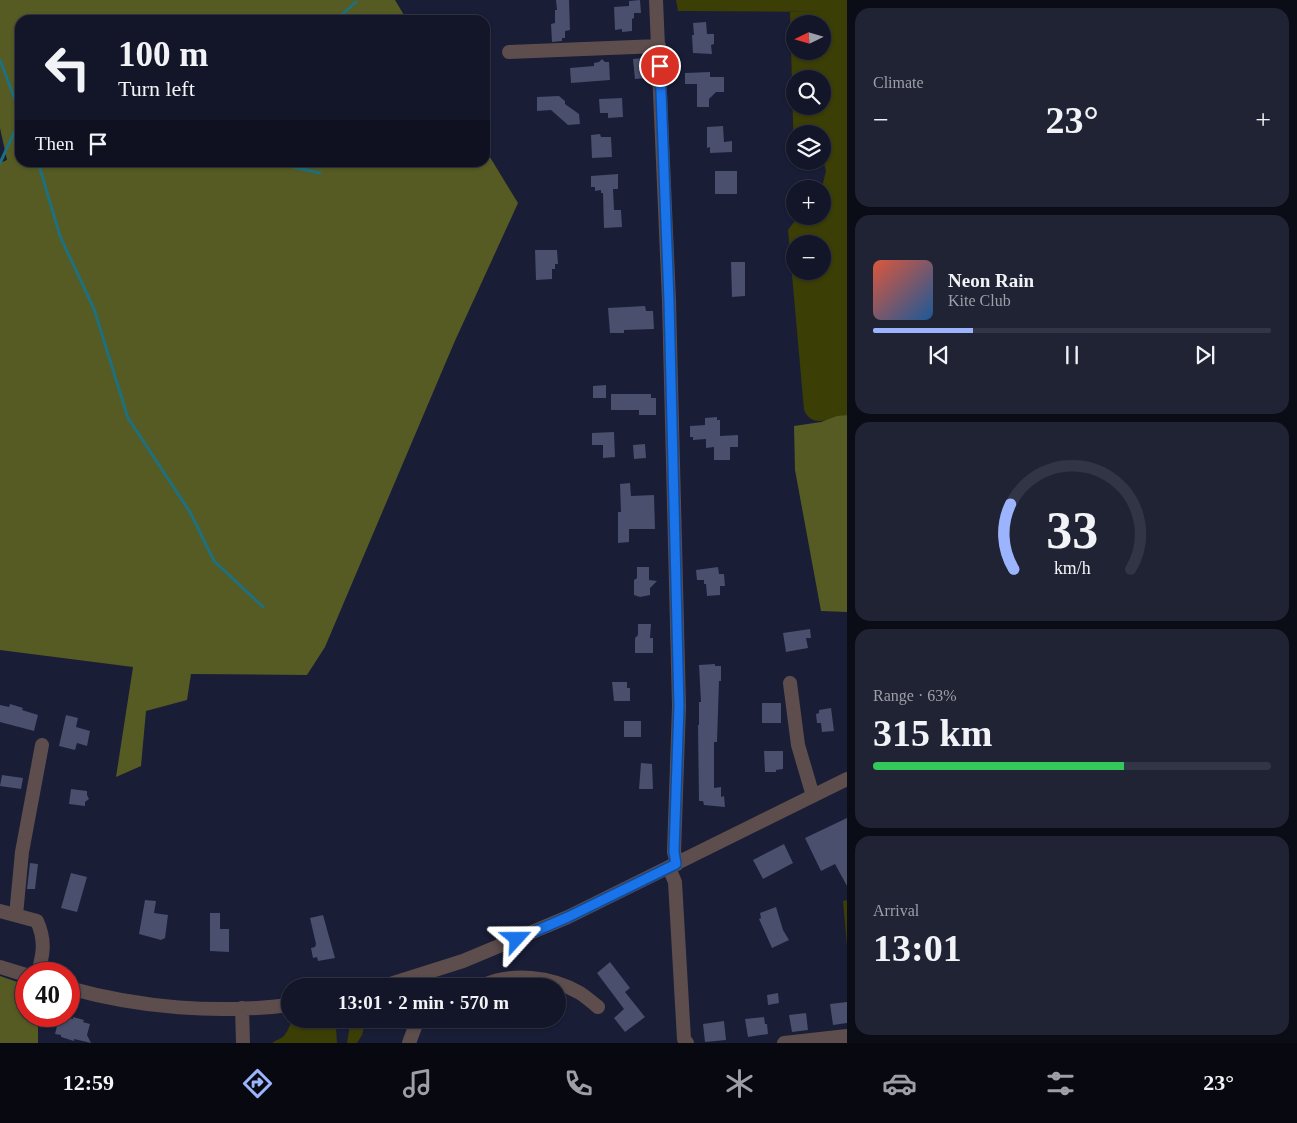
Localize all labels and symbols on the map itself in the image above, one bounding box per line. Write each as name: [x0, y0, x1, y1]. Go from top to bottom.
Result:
north arrow: [786, 15, 831, 60]
pin: [639, 45, 681, 87]
position arrow: [490, 912, 542, 964]
speed limit sign: 40: [15, 962, 80, 1027]

